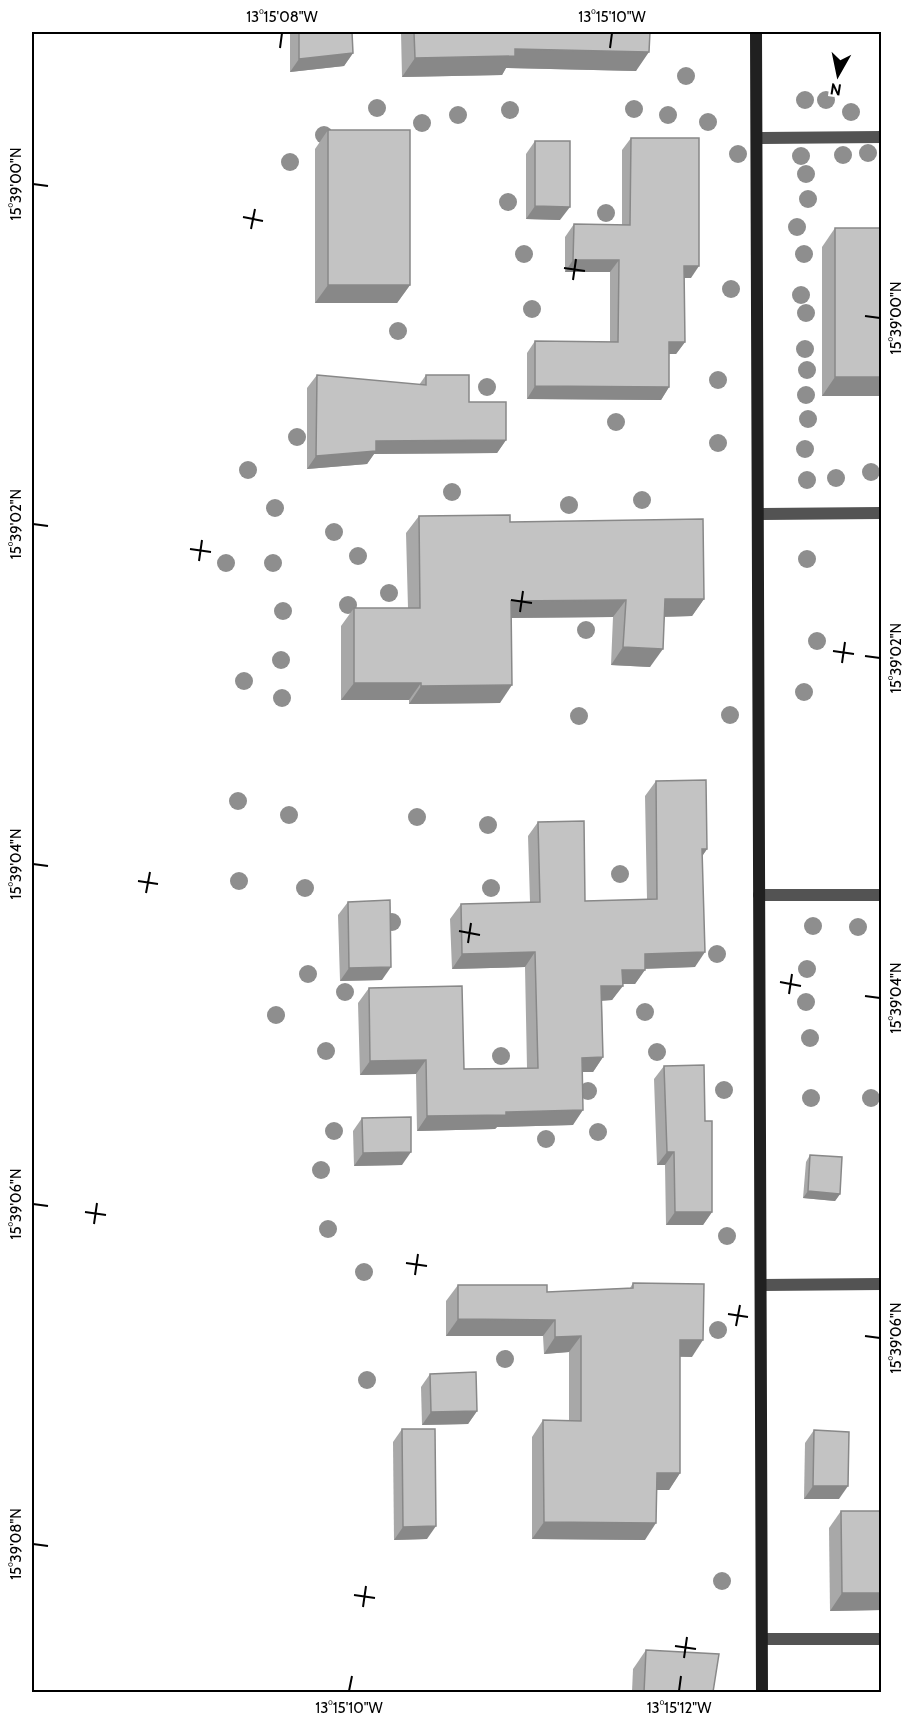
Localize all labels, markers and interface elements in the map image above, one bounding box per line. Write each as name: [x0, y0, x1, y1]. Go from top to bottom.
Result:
text: 13°15'08"W: [246, 8, 319, 26]
text: 13°15'10"W: [578, 8, 646, 26]
north arrow: [808, 45, 868, 105]
text: N: [829, 79, 843, 100]
text: 15°39'00"N: [7, 148, 25, 220]
text: 15°39'00"N: [887, 282, 905, 354]
text: 15°39'02"N: [7, 489, 25, 559]
text: 15°39'02"N: [887, 623, 905, 693]
text: 15°39'04"N: [7, 829, 25, 899]
text: 15°39'04"N: [887, 963, 905, 1033]
text: 15°39'06"N: [7, 1169, 25, 1239]
text: 15°39'06"N: [887, 1303, 905, 1373]
text: 15°39'08"N: [7, 1508, 25, 1580]
text: 13°15'10"W: [315, 1699, 383, 1717]
text: 13°15'12"W: [647, 1699, 712, 1717]

